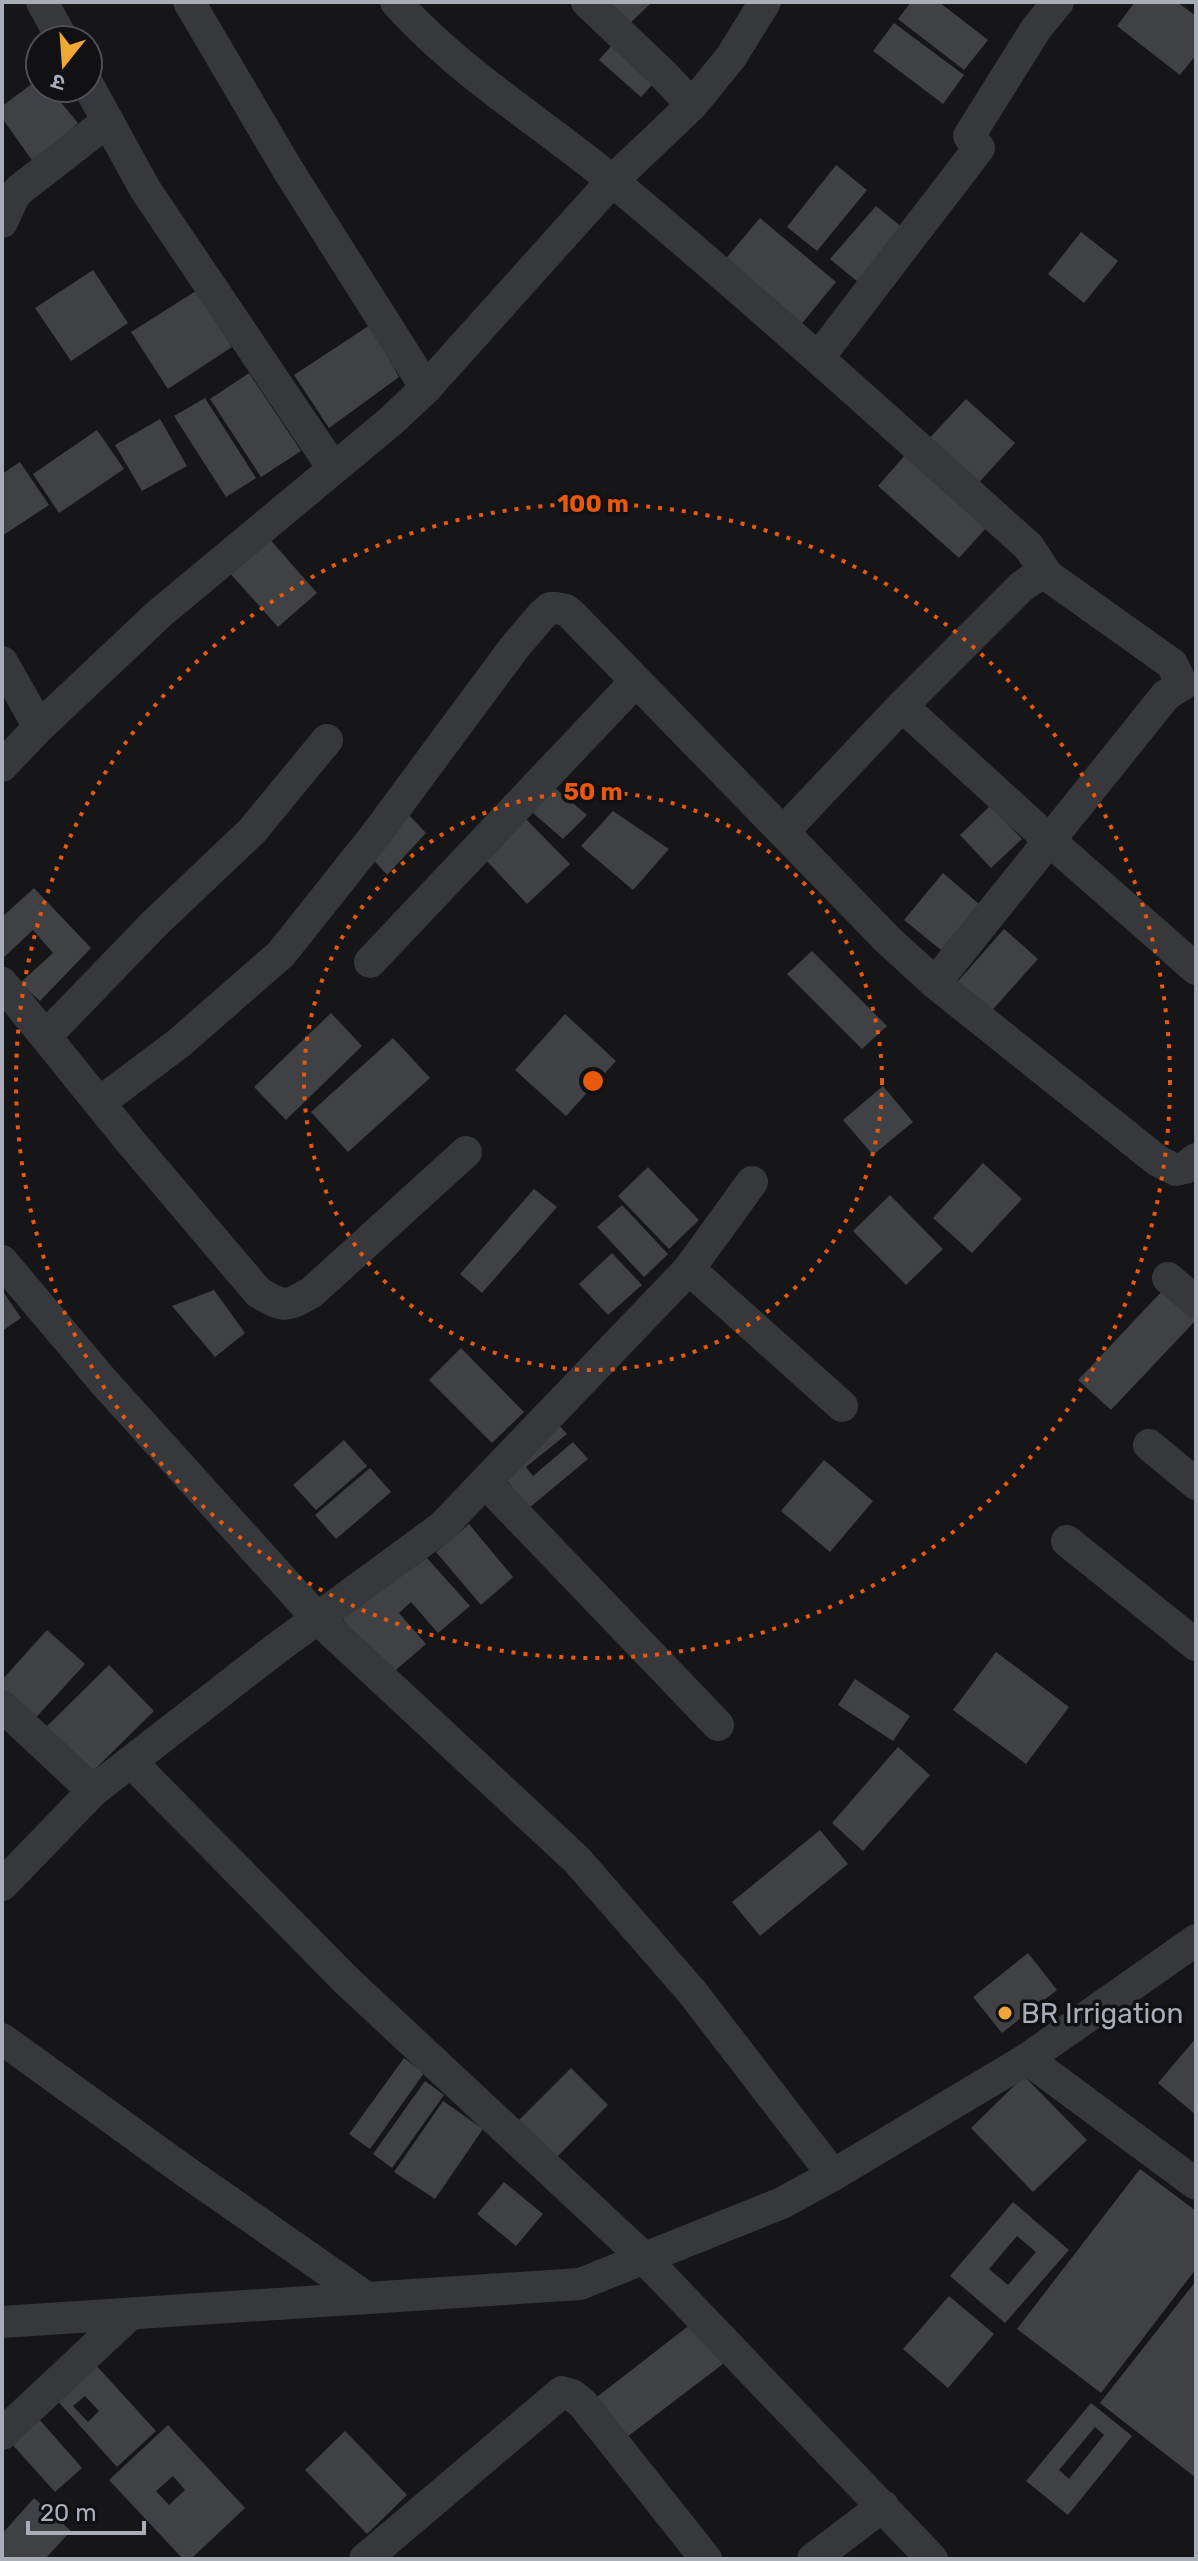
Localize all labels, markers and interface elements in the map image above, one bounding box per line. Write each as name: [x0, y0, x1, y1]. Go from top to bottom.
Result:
north arrow: [24, 24, 104, 104]
text: उ: [47, 68, 68, 97]
text: 100 m: [557, 490, 629, 518]
text: 50 m: [564, 778, 622, 806]
centre of rings: [579, 1067, 607, 1095]
place label: BR Irrigation: [1021, 1997, 1183, 2030]
marker: BR Irrigation: [996, 2004, 1014, 2022]
scale bar: [28, 2485, 144, 2535]
text: 20 m: [40, 2499, 97, 2527]

